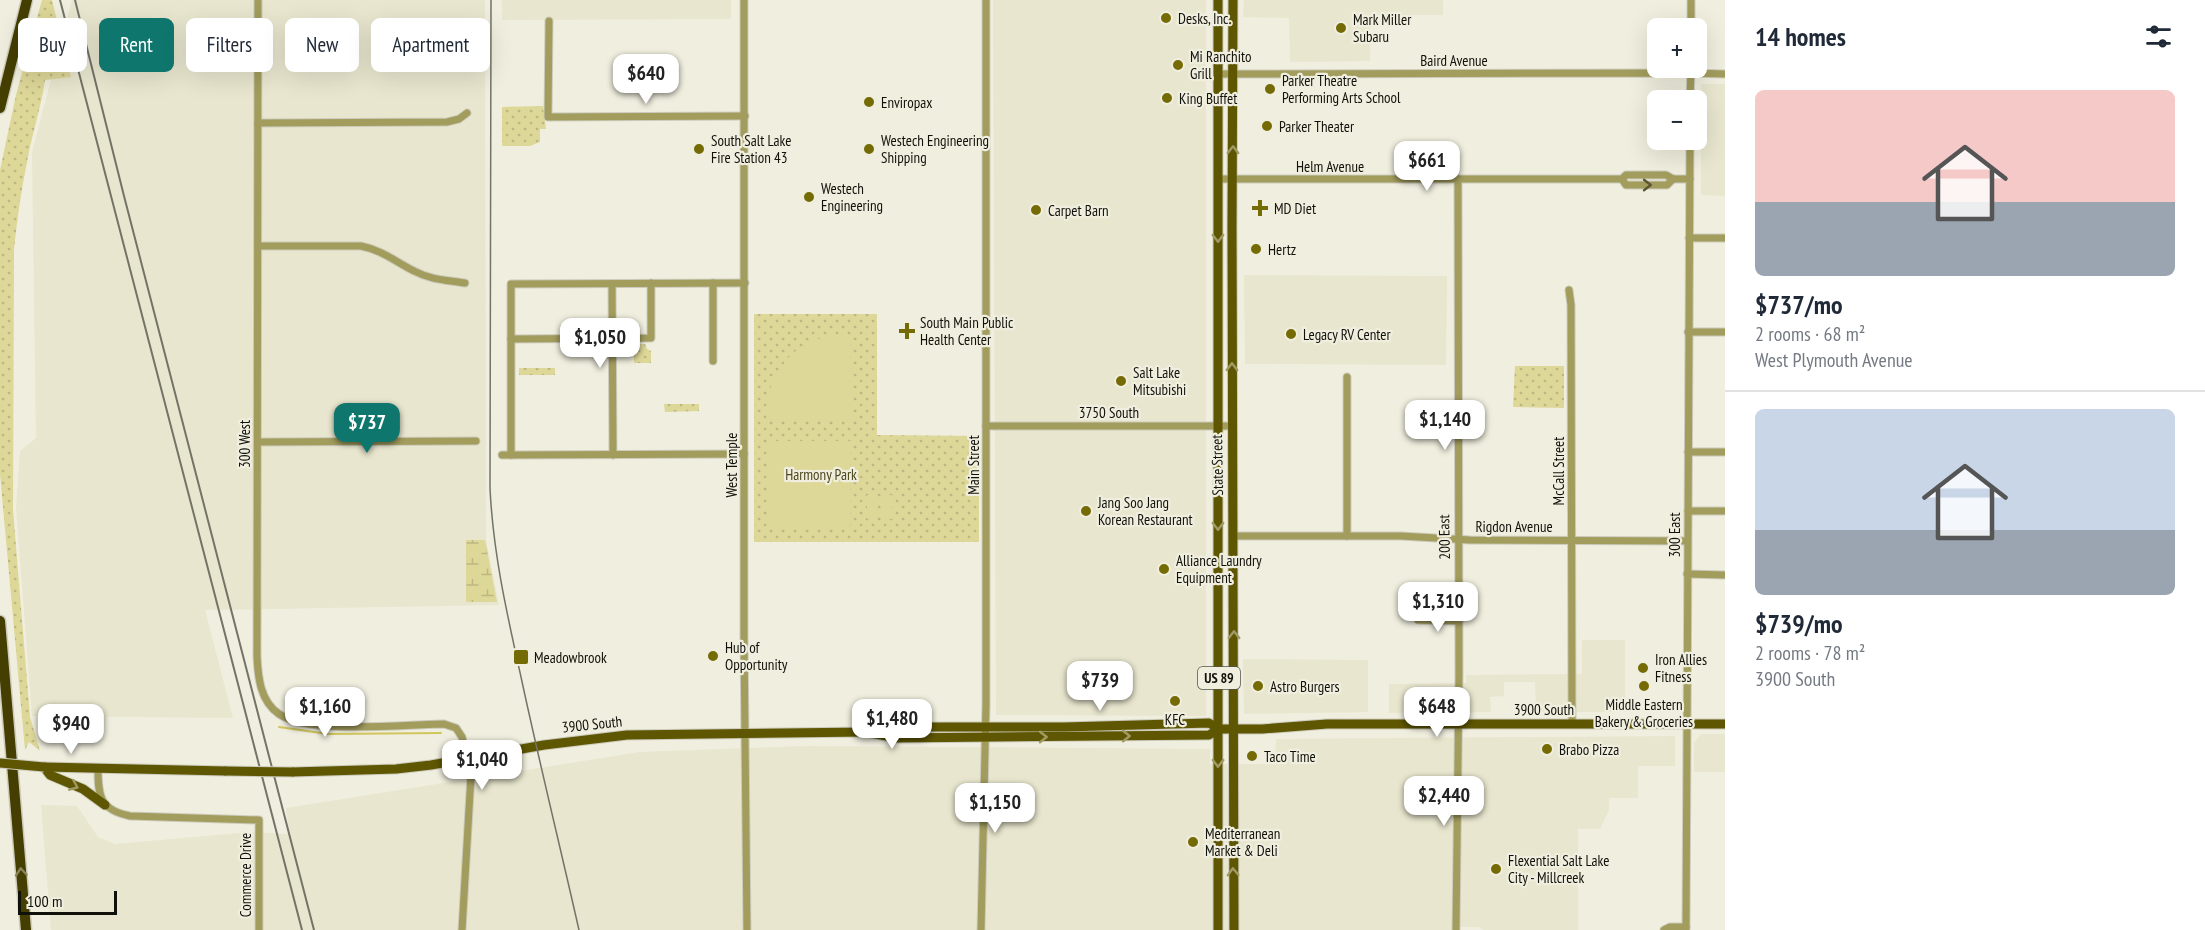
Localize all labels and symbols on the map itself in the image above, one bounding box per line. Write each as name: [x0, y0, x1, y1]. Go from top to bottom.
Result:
place label: Desks, Inc.: [1178, 9, 1231, 28]
place label: Mark Miller Subaru: [1353, 10, 1412, 46]
marker: Desks, Inc.: [1159, 11, 1173, 25]
marker: Mark Miller Subaru: [1334, 21, 1348, 35]
place label: Mi Ranchito Grill: [1190, 47, 1251, 83]
street label: Baird Avenue: [1420, 51, 1488, 70]
pin: $640: [610, 54, 682, 105]
marker: Mi Ranchito Grill: [1171, 58, 1185, 72]
place label: Parker Theatre Performing Arts School: [1282, 71, 1401, 107]
marker: Parker Theatre Performing Arts School: [1263, 82, 1277, 96]
place label: King Buffet: [1179, 89, 1237, 108]
marker: King Buffet: [1160, 91, 1174, 105]
place label: Enviropax: [881, 93, 932, 112]
marker: Enviropax: [862, 95, 876, 109]
place label: Parker Theater: [1279, 117, 1355, 136]
marker: Parker Theater: [1260, 119, 1274, 133]
place label: South Salt Lake Fire Station 43: [711, 131, 791, 167]
place label: Westech Engineering Shipping: [881, 131, 989, 167]
pin: $661: [1391, 141, 1463, 192]
marker: South Salt Lake Fire Station 43: [692, 142, 706, 156]
marker: Westech Engineering Shipping: [862, 142, 876, 156]
one-way arrow: [1227, 146, 1239, 155]
street label: Helm Avenue: [1296, 157, 1364, 176]
place label: Westech Engineering: [821, 179, 883, 215]
one-way arrow: [1642, 179, 1651, 191]
marker: Westech Engineering: [802, 190, 816, 204]
marker: MD Diet: [1251, 199, 1269, 217]
place label: MD Diet: [1274, 199, 1316, 218]
place label: Carpet Barn: [1048, 201, 1109, 220]
marker: Carpet Barn: [1029, 203, 1043, 217]
one-way arrow: [1212, 233, 1224, 242]
place label: Hertz: [1268, 240, 1296, 259]
marker: Hertz: [1249, 242, 1263, 256]
place label: South Main Public Health Center: [920, 313, 1014, 349]
pin: $1,050: [551, 318, 649, 369]
marker: South Main Public Health Center: [898, 322, 916, 340]
place label: Legacy RV Center: [1303, 325, 1392, 344]
marker: Legacy RV Center: [1284, 327, 1298, 341]
place label: Salt Lake Mitsubishi: [1133, 363, 1186, 399]
one-way arrow: [1226, 363, 1238, 372]
marker: Salt Lake Mitsubishi: [1114, 374, 1128, 388]
pin: $1,140: [1396, 400, 1494, 451]
pin: $737: [331, 403, 403, 454]
street label: 3750 South: [1079, 403, 1139, 422]
street label: 300 West: [235, 420, 254, 468]
street label: West Temple: [722, 432, 741, 498]
street label: State Street: [1207, 434, 1227, 496]
street label: Main Street: [964, 435, 983, 495]
street label: McCall Street: [1549, 437, 1568, 505]
park label: Harmony Park: [785, 465, 857, 484]
place label: Jang Soo Jang Korean Restaurant: [1097, 493, 1193, 529]
marker: Jang Soo Jang Korean Restaurant: [1079, 504, 1093, 518]
street label: 300 East: [1665, 512, 1684, 558]
street label: 200 East: [1434, 514, 1454, 560]
street label: Rigdon Avenue: [1475, 517, 1553, 536]
one-way arrow: [1212, 522, 1224, 531]
place label: Alliance Laundry Equipment: [1176, 551, 1262, 587]
marker: Alliance Laundry Equipment: [1157, 562, 1171, 576]
pin: $1,310: [1389, 582, 1487, 633]
one-way arrow: [1228, 630, 1240, 639]
place label: Hub of Opportunity: [725, 638, 788, 674]
marker: Meadowbrook: [512, 648, 530, 666]
place label: Meadowbrook: [534, 648, 607, 667]
marker: Hub of Opportunity: [706, 649, 720, 663]
place label: Iron Allies Fitness: [1655, 650, 1707, 686]
pin: $739: [1064, 661, 1136, 712]
marker: Iron Allies Fitness: [1636, 661, 1650, 675]
road number: US 89: [1198, 667, 1240, 689]
place label: Astro Burgers: [1270, 677, 1340, 696]
marker: Astro Burgers: [1251, 679, 1265, 693]
marker: Middle Eastern Bakery & Groceries: [1637, 679, 1651, 693]
pin: $1,160: [276, 687, 374, 738]
pin: $648: [1401, 687, 1473, 738]
marker: KFC: [1168, 694, 1182, 708]
place label: Middle Eastern Bakery & Groceries: [1595, 695, 1693, 731]
pin: $1,480: [843, 699, 941, 750]
street label: 3900 South: [1514, 700, 1574, 719]
pin: $940: [35, 704, 107, 755]
place label: KFC: [1165, 710, 1185, 729]
street label: 3900 South: [561, 711, 623, 737]
one-way arrow: [1121, 730, 1130, 742]
one-way arrow: [1039, 731, 1048, 743]
pin: $1,040: [433, 740, 531, 791]
place label: Brabo Pizza: [1559, 740, 1619, 759]
marker: Brabo Pizza: [1540, 742, 1554, 756]
place label: Taco Time: [1264, 747, 1316, 766]
marker: Taco Time: [1245, 749, 1259, 763]
one-way arrow: [1212, 759, 1225, 768]
pin: $2,440: [1395, 776, 1493, 827]
one-way arrow: [68, 779, 79, 791]
pin: $1,150: [946, 783, 1044, 834]
place label: Mediterranean Market & Deli: [1205, 824, 1280, 860]
street label: Commerce Drive: [236, 833, 255, 917]
marker: Mediterranean Market & Deli: [1186, 835, 1200, 849]
place label: Flexential Salt Lake City - Millcreek: [1508, 851, 1609, 887]
marker: Flexential Salt Lake City - Millcreek: [1489, 862, 1503, 876]
one-way arrow: [15, 867, 28, 876]
one-way arrow: [1227, 867, 1240, 876]
scale bar: [18, 888, 117, 916]

